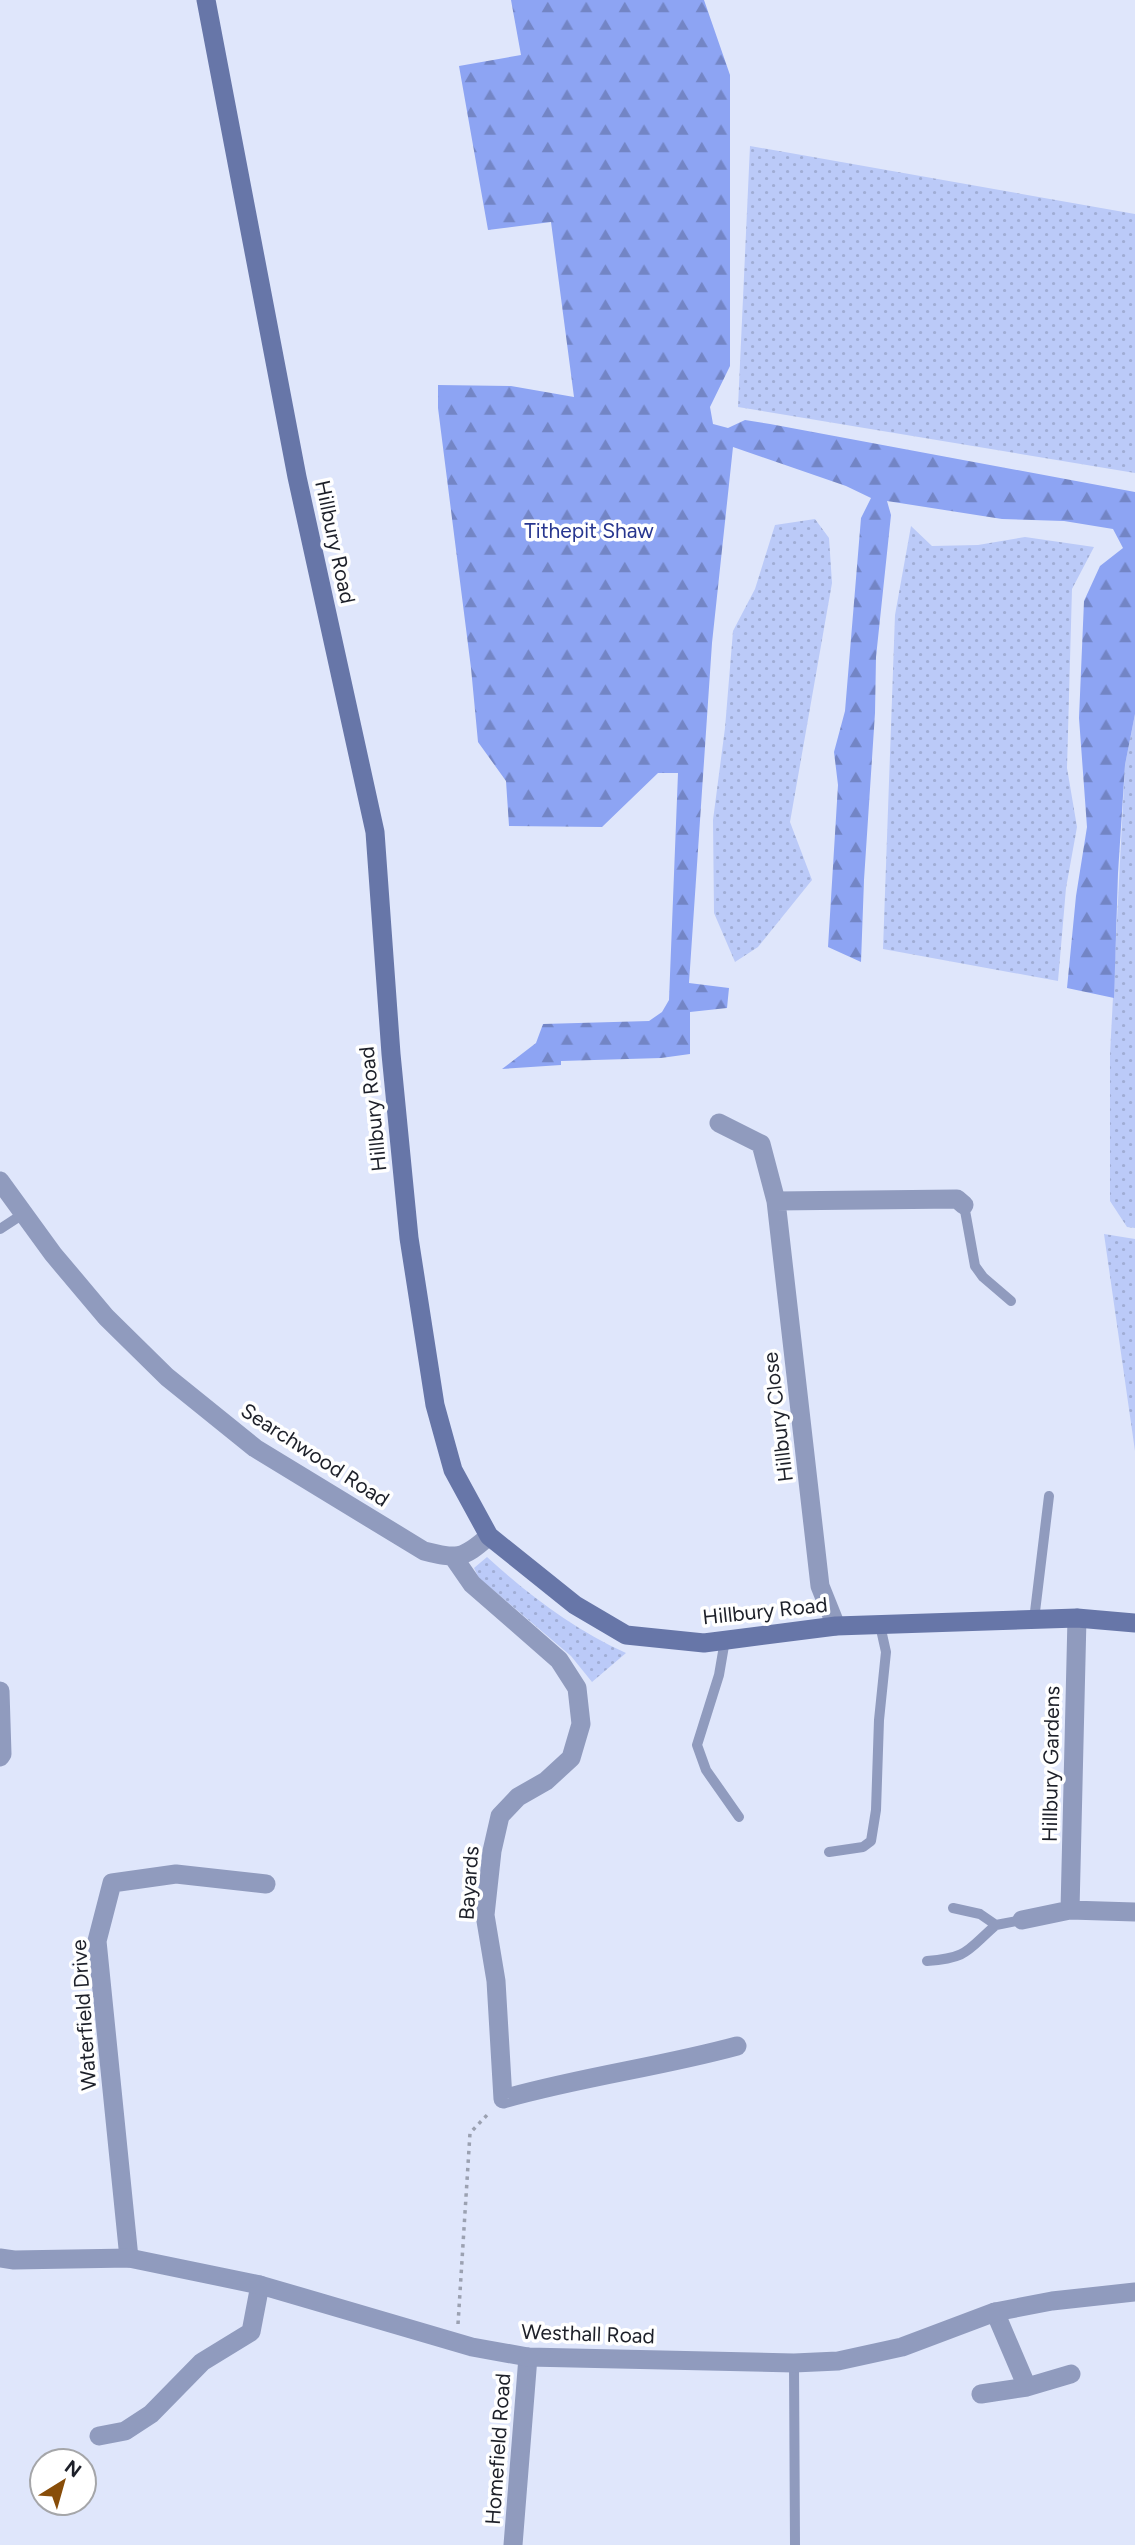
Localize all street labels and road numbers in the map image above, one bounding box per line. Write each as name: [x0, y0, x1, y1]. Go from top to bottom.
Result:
street label: Hillbury Road: [310, 478, 361, 606]
street label: Hillbury Road: [354, 1045, 391, 1173]
street label: Hillbury Close: [757, 1351, 798, 1483]
street label: Searchwood Road: [237, 1397, 394, 1512]
street label: Hillbury Road: [701, 1592, 829, 1629]
street label: Hillbury Gardens: [1037, 1686, 1064, 1842]
street label: Bayards: [453, 1845, 484, 1921]
street label: Waterfield Drive: [66, 1939, 101, 2091]
street label: Westhall Road: [521, 2319, 655, 2348]
street label: Homefield Road: [480, 2372, 515, 2526]

